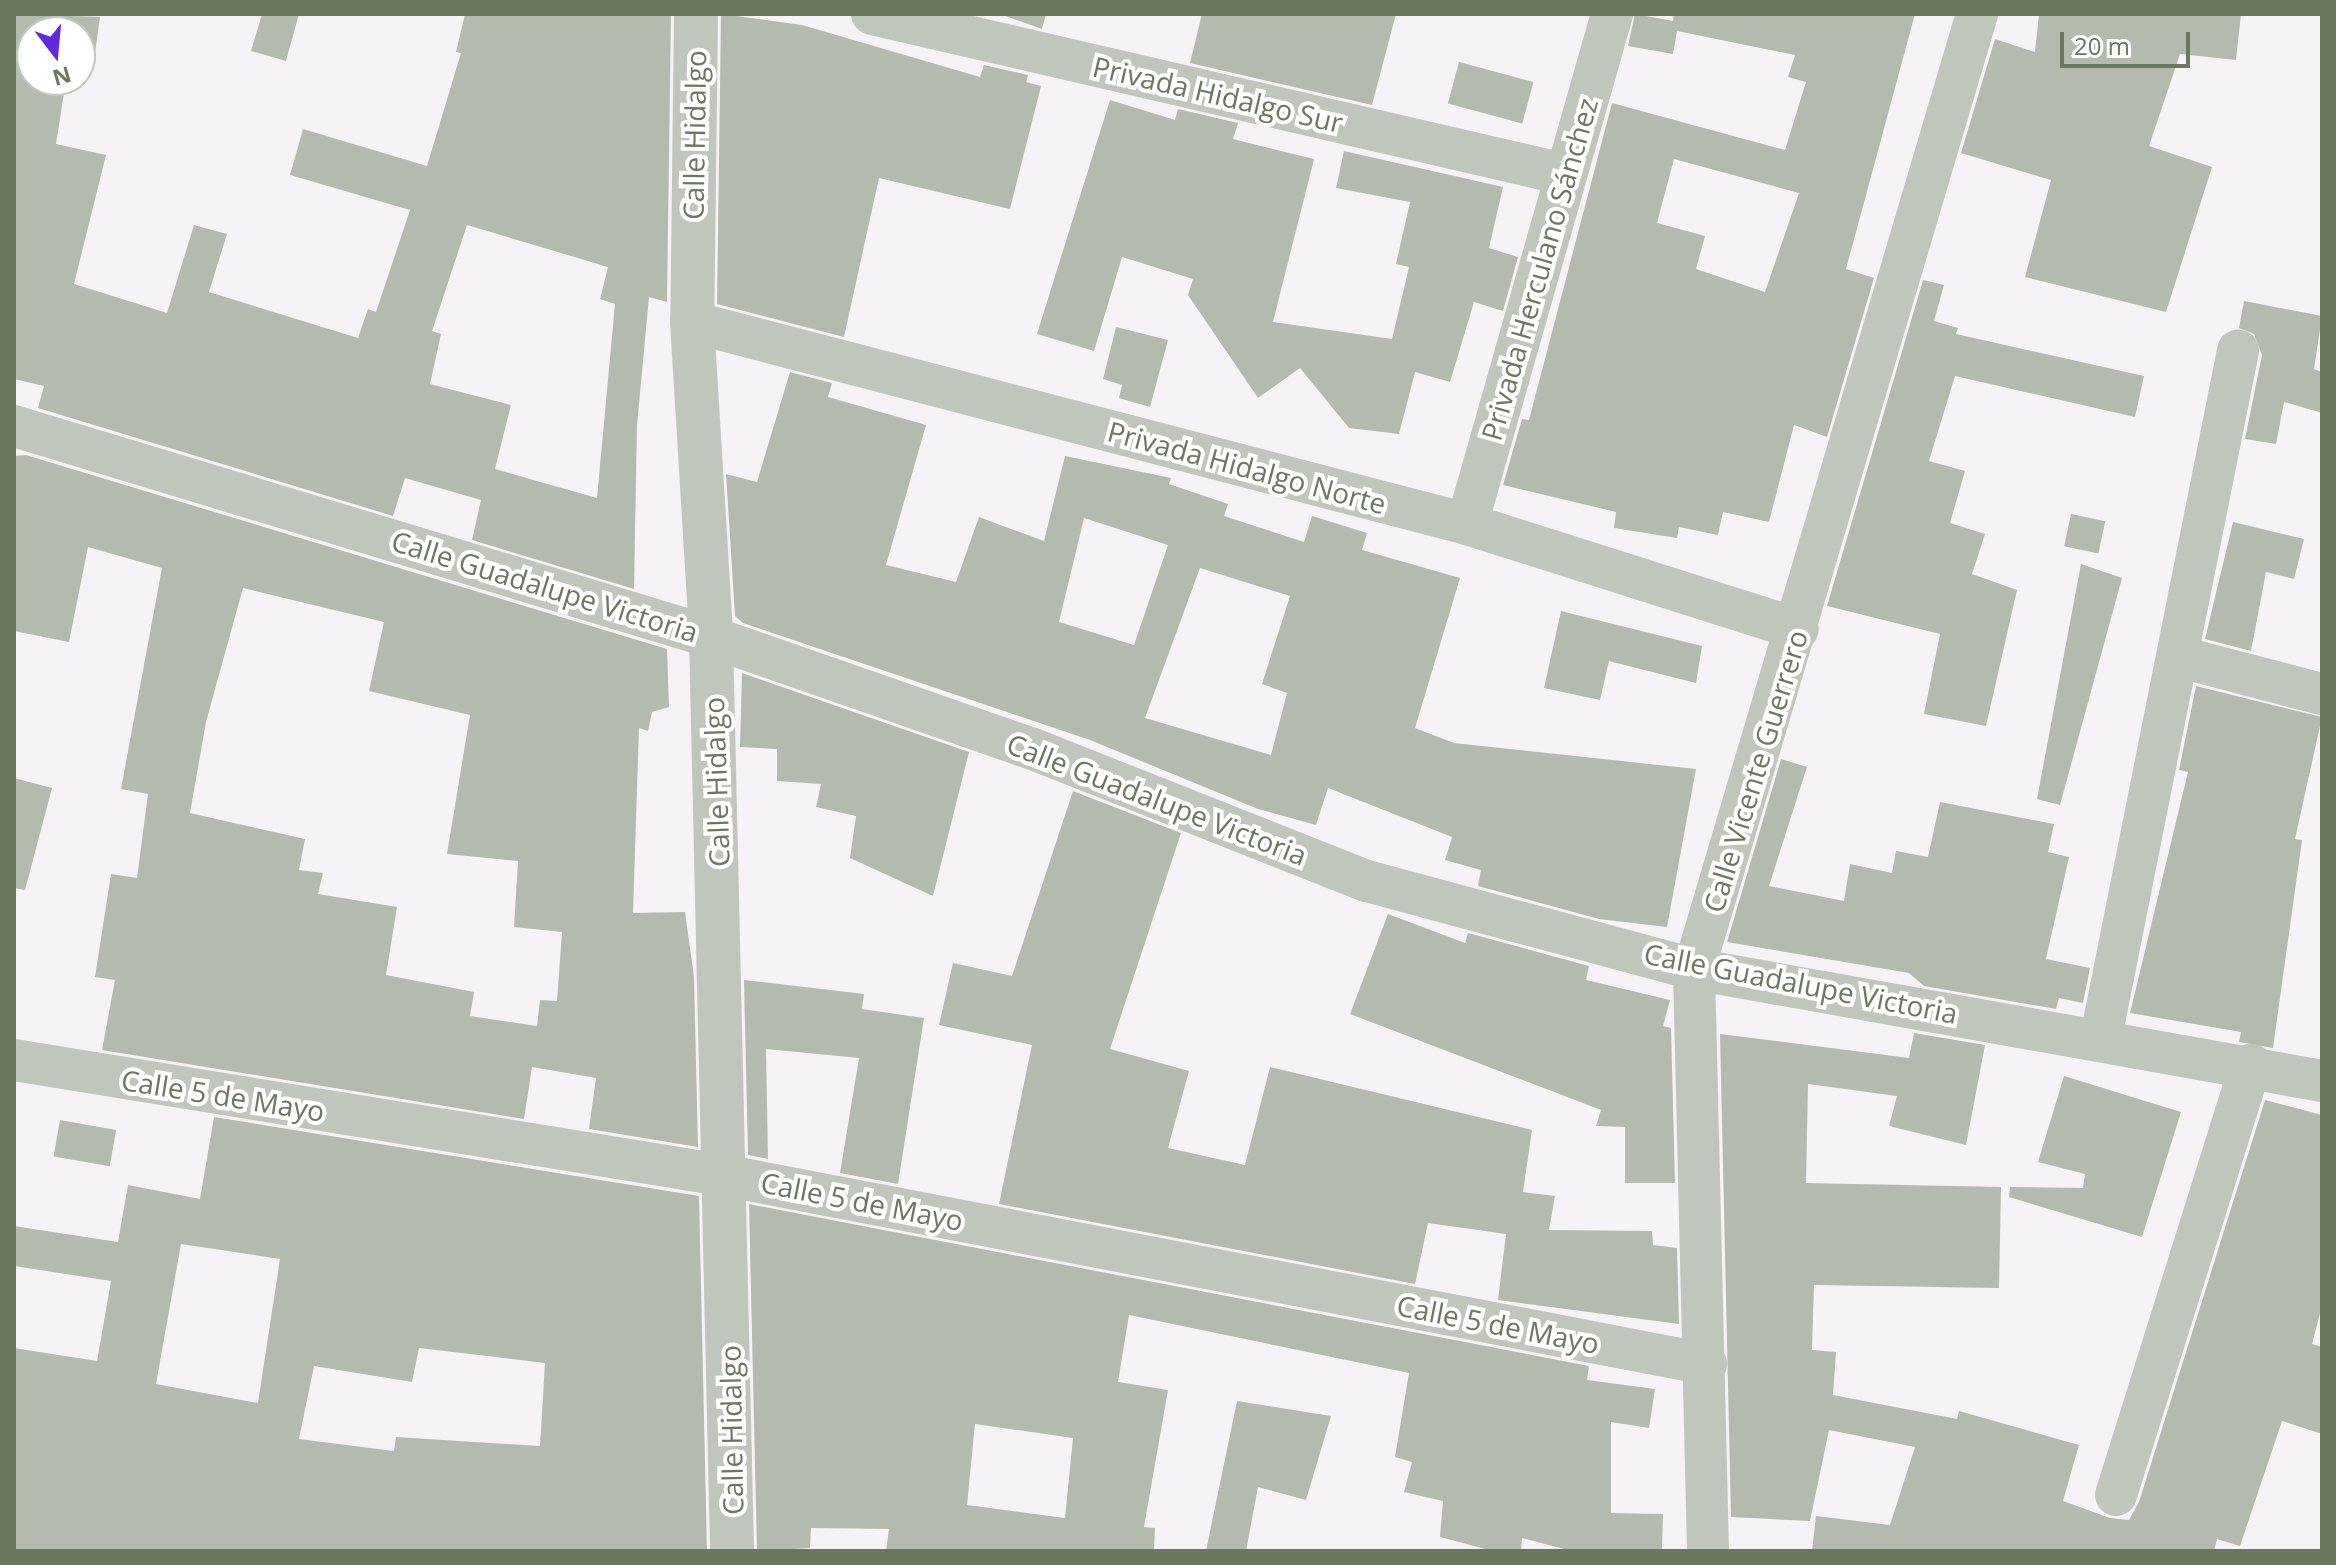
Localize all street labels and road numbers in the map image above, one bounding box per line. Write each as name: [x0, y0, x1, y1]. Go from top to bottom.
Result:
street label: Privada Hidalgo Sur: [1090, 49, 1346, 139]
street label: Calle Hidalgo: [676, 50, 712, 220]
street label: Privada Herculano Sánchez: [1474, 94, 1604, 444]
street label: Privada Hidalgo Norte: [1104, 414, 1390, 520]
street label: Calle Guadalupe Victoria: [388, 523, 702, 649]
street label: Calle Vicente Guerrero: [1696, 626, 1814, 916]
street label: Calle Hidalgo: [696, 697, 736, 867]
street label: Calle Guadalupe Victoria: [1002, 726, 1312, 872]
street label: Calle Guadalupe Victoria: [1641, 936, 1961, 1030]
street label: Calle 5 de Mayo: [119, 1062, 327, 1128]
street label: Calle 5 de Mayo: [758, 1165, 966, 1237]
street label: Calle 5 de Mayo: [1394, 1288, 1602, 1360]
street label: Calle Hidalgo: [713, 1345, 749, 1515]

